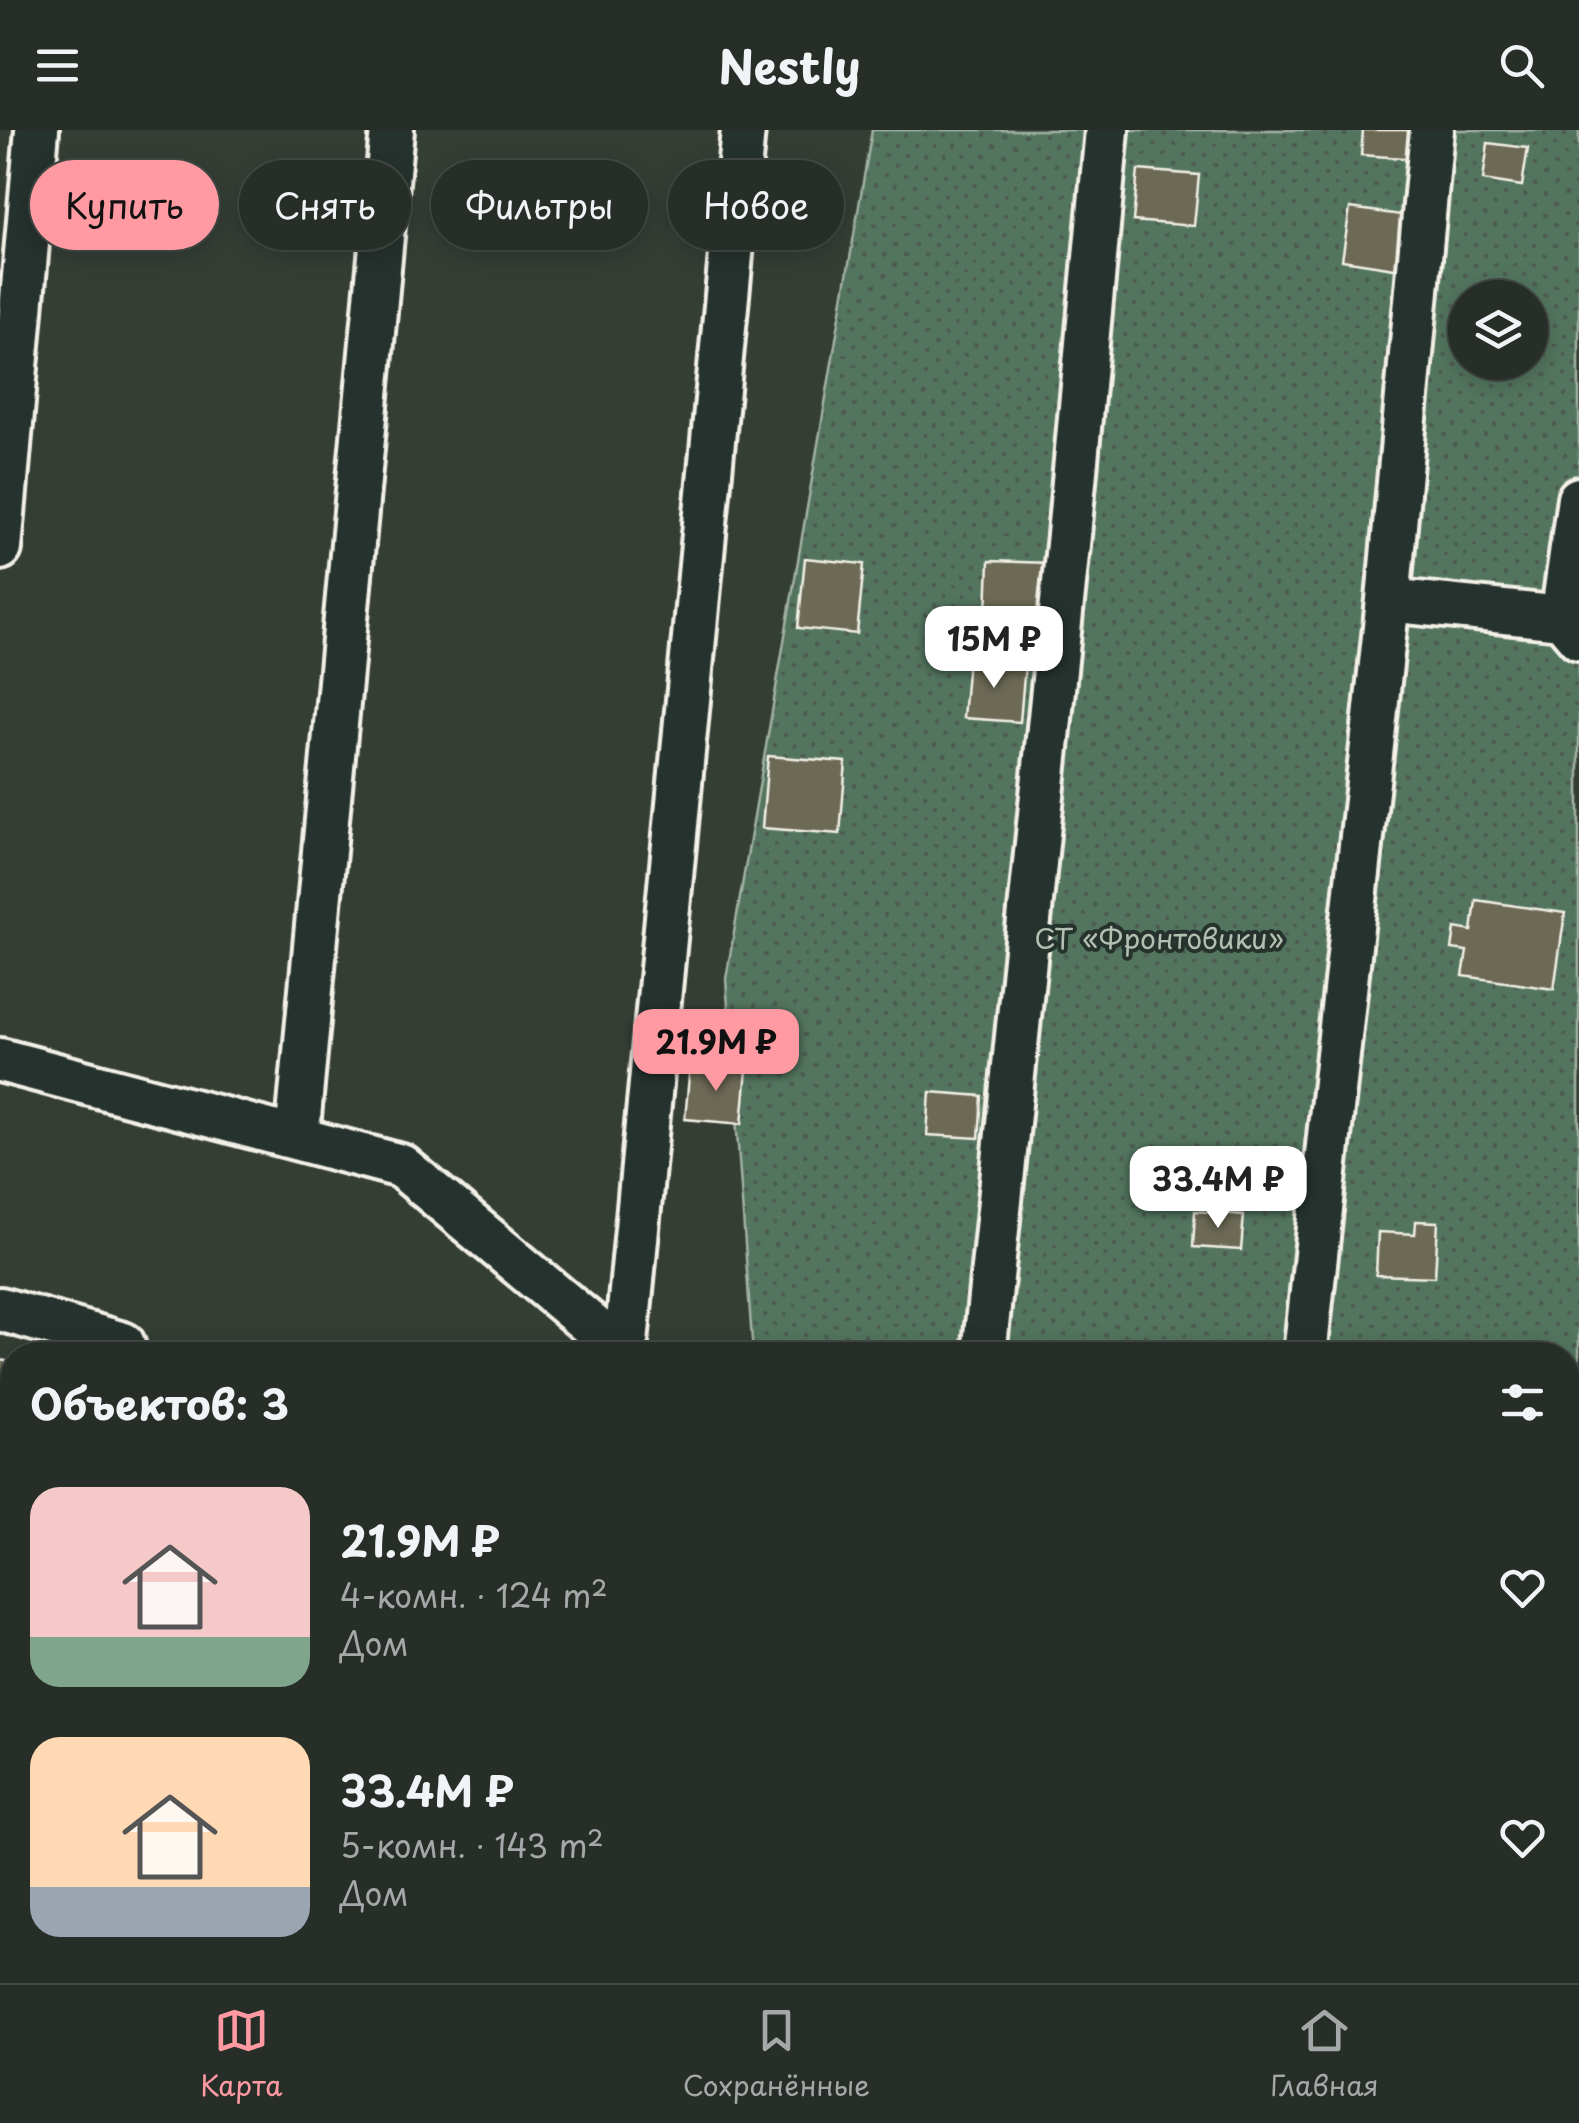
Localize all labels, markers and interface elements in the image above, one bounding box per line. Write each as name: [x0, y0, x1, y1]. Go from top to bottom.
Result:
text: Nestly: [719, 31, 860, 99]
icon: menu: [30, 38, 85, 93]
icon: search: [1494, 38, 1549, 93]
chip: Купить: [30, 160, 219, 250]
chip: Снять: [239, 160, 411, 250]
chip: Фильтры: [431, 160, 648, 250]
chip: Новое: [668, 160, 844, 250]
map controls: [1448, 280, 1548, 380]
button: layers: [1448, 280, 1548, 380]
pin: 15M ₽: [924, 606, 1064, 691]
text: 15M ₽: [947, 614, 1041, 662]
park label: СТ «Фронтовики»: [1034, 916, 1284, 959]
pin: 21.9M ₽: [624, 1009, 808, 1094]
text: 21.9M ₽: [655, 1017, 777, 1065]
pin: 33.4M ₽: [1126, 1146, 1310, 1231]
text: 33.4M ₽: [1152, 1154, 1284, 1202]
text: Объектов: 3: [30, 1371, 289, 1434]
icon: filters: [1495, 1375, 1550, 1430]
text: 21.9M ₽: [340, 1508, 500, 1571]
icon: home: [110, 1527, 230, 1647]
icon: heart: [1495, 1560, 1550, 1615]
text: 4-комн. · 124 m²: [340, 1571, 608, 1619]
text: Дом: [340, 1619, 409, 1667]
text: 33.4M ₽: [340, 1758, 514, 1821]
icon: home: [110, 1777, 230, 1897]
icon: heart: [1495, 1810, 1550, 1865]
text: 5-комн. · 143 m²: [340, 1821, 604, 1869]
text: Дом: [340, 1869, 409, 1917]
tab: Карта: [200, 2003, 282, 2106]
tab: Сохранённые: [683, 2003, 870, 2106]
tab: Главная: [1270, 2003, 1379, 2106]

